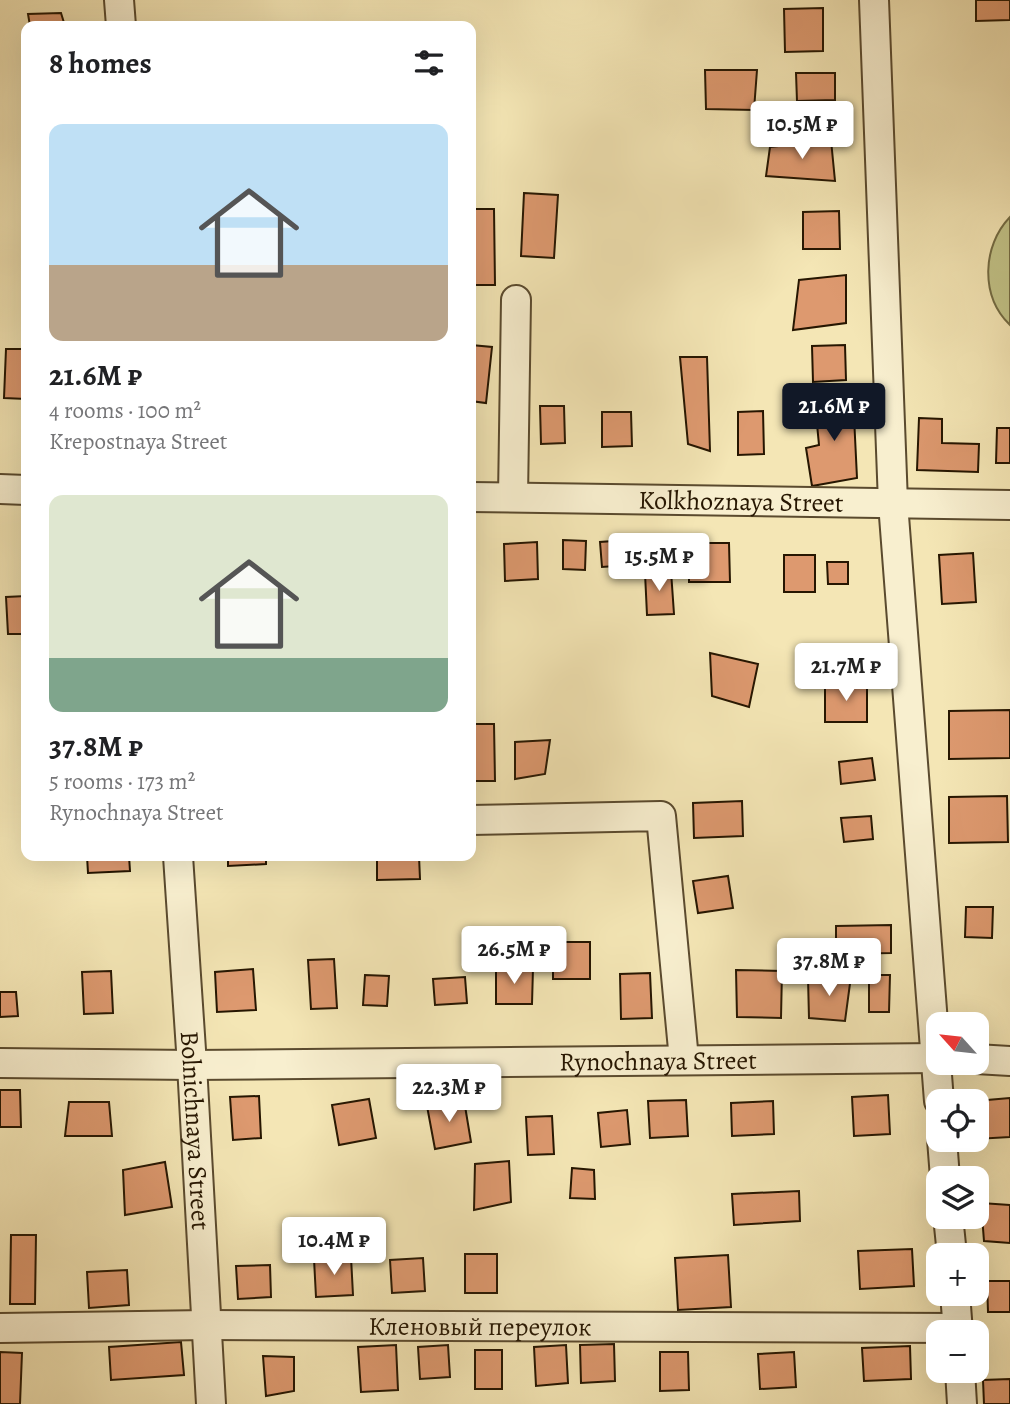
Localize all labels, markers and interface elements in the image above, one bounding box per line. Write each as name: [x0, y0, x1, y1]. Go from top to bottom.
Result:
text: 8 homes: [49, 43, 152, 83]
icon: filters: [410, 44, 448, 82]
pin: 10.5M ₽: [737, 102, 867, 161]
text: 10.5M ₽: [767, 108, 837, 139]
icon: home: [186, 170, 312, 296]
text: 21.6M ₽: [49, 355, 142, 395]
pin: 21.6M ₽: [769, 384, 899, 443]
text: 21.6M ₽: [798, 390, 870, 421]
text: 4 rooms · 100 m²: [49, 395, 201, 426]
text: Krepostnaya Street: [49, 426, 227, 457]
street label: Kolkhoznaya Street: [638, 482, 844, 520]
pin: 15.5M ₽: [594, 534, 724, 593]
text: 15.5M ₽: [624, 540, 694, 571]
icon: home: [186, 541, 312, 667]
pin: 21.7M ₽: [781, 644, 911, 703]
text: 21.7M ₽: [811, 650, 881, 681]
text: 37.8M ₽: [49, 726, 143, 766]
text: 5 rooms · 173 m²: [49, 766, 195, 797]
text: Rynochnaya Street: [49, 797, 224, 828]
pin: 26.5M ₽: [449, 926, 579, 986]
text: 26.5M ₽: [477, 933, 551, 964]
pin: 37.8M ₽: [764, 939, 894, 998]
text: 37.8M ₽: [793, 945, 865, 976]
north arrow: [926, 1012, 989, 1074]
map controls: [926, 1012, 989, 1383]
street label: Bolnichnaya Street: [172, 1030, 219, 1231]
street label: Rynochnaya Street: [559, 1042, 757, 1079]
pin: 22.3M ₽: [384, 1064, 514, 1124]
text: 22.3M ₽: [412, 1071, 486, 1102]
button: locate: [926, 1089, 989, 1152]
button: layers: [926, 1166, 989, 1229]
pin: 10.4M ₽: [269, 1218, 399, 1277]
text: 10.4M ₽: [298, 1224, 370, 1255]
button: +: [926, 1243, 989, 1306]
street label: Кленовый переулок: [368, 1308, 592, 1344]
button: −: [926, 1320, 989, 1383]

